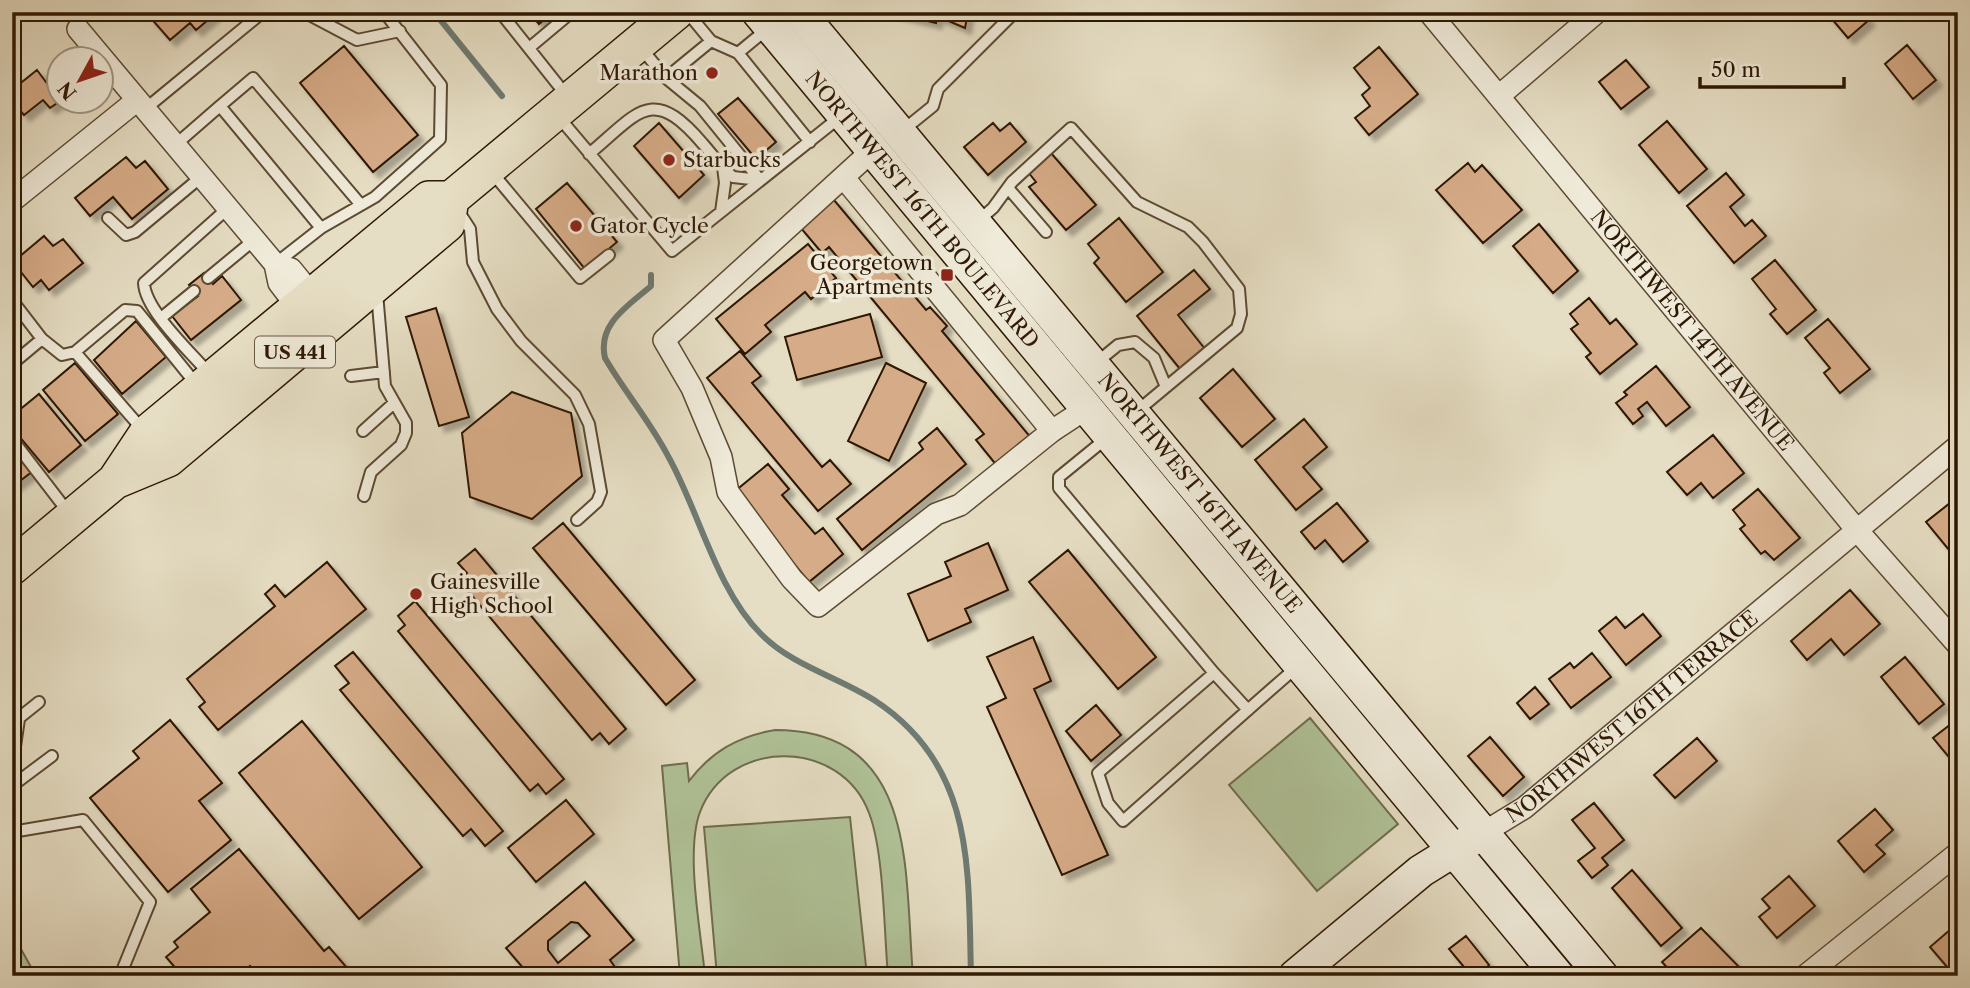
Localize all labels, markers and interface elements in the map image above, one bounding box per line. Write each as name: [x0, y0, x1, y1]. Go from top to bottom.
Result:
north arrow: [46, 46, 116, 116]
scale bar: [1700, 46, 1844, 90]
text: 50 m: [1711, 57, 1761, 82]
place label: Marathon: [599, 60, 698, 85]
marker: Marathon: [704, 65, 720, 81]
street label: NORTHWEST 16TH BOULEVARD: [801, 66, 1044, 353]
text: N: [53, 77, 81, 104]
place label: Starbucks: [683, 147, 781, 172]
marker: Starbucks: [661, 152, 677, 168]
street label: NORTHWEST 14TH AVENUE: [1586, 205, 1799, 456]
place label: Gator Cycle: [590, 213, 709, 238]
marker: Gator Cycle: [568, 218, 584, 234]
place label: Georgetown Apartments: [810, 250, 933, 299]
marker: Georgetown Apartments: [939, 267, 955, 283]
road number: US 441: [255, 336, 335, 368]
street label: NORTHWEST 16TH AVENUE: [1093, 368, 1307, 618]
place label: Gainesville High School: [430, 569, 553, 618]
marker: Gainesville High School: [408, 586, 424, 602]
street label: NORTHWEST 16TH TERRACE: [1501, 605, 1763, 828]

